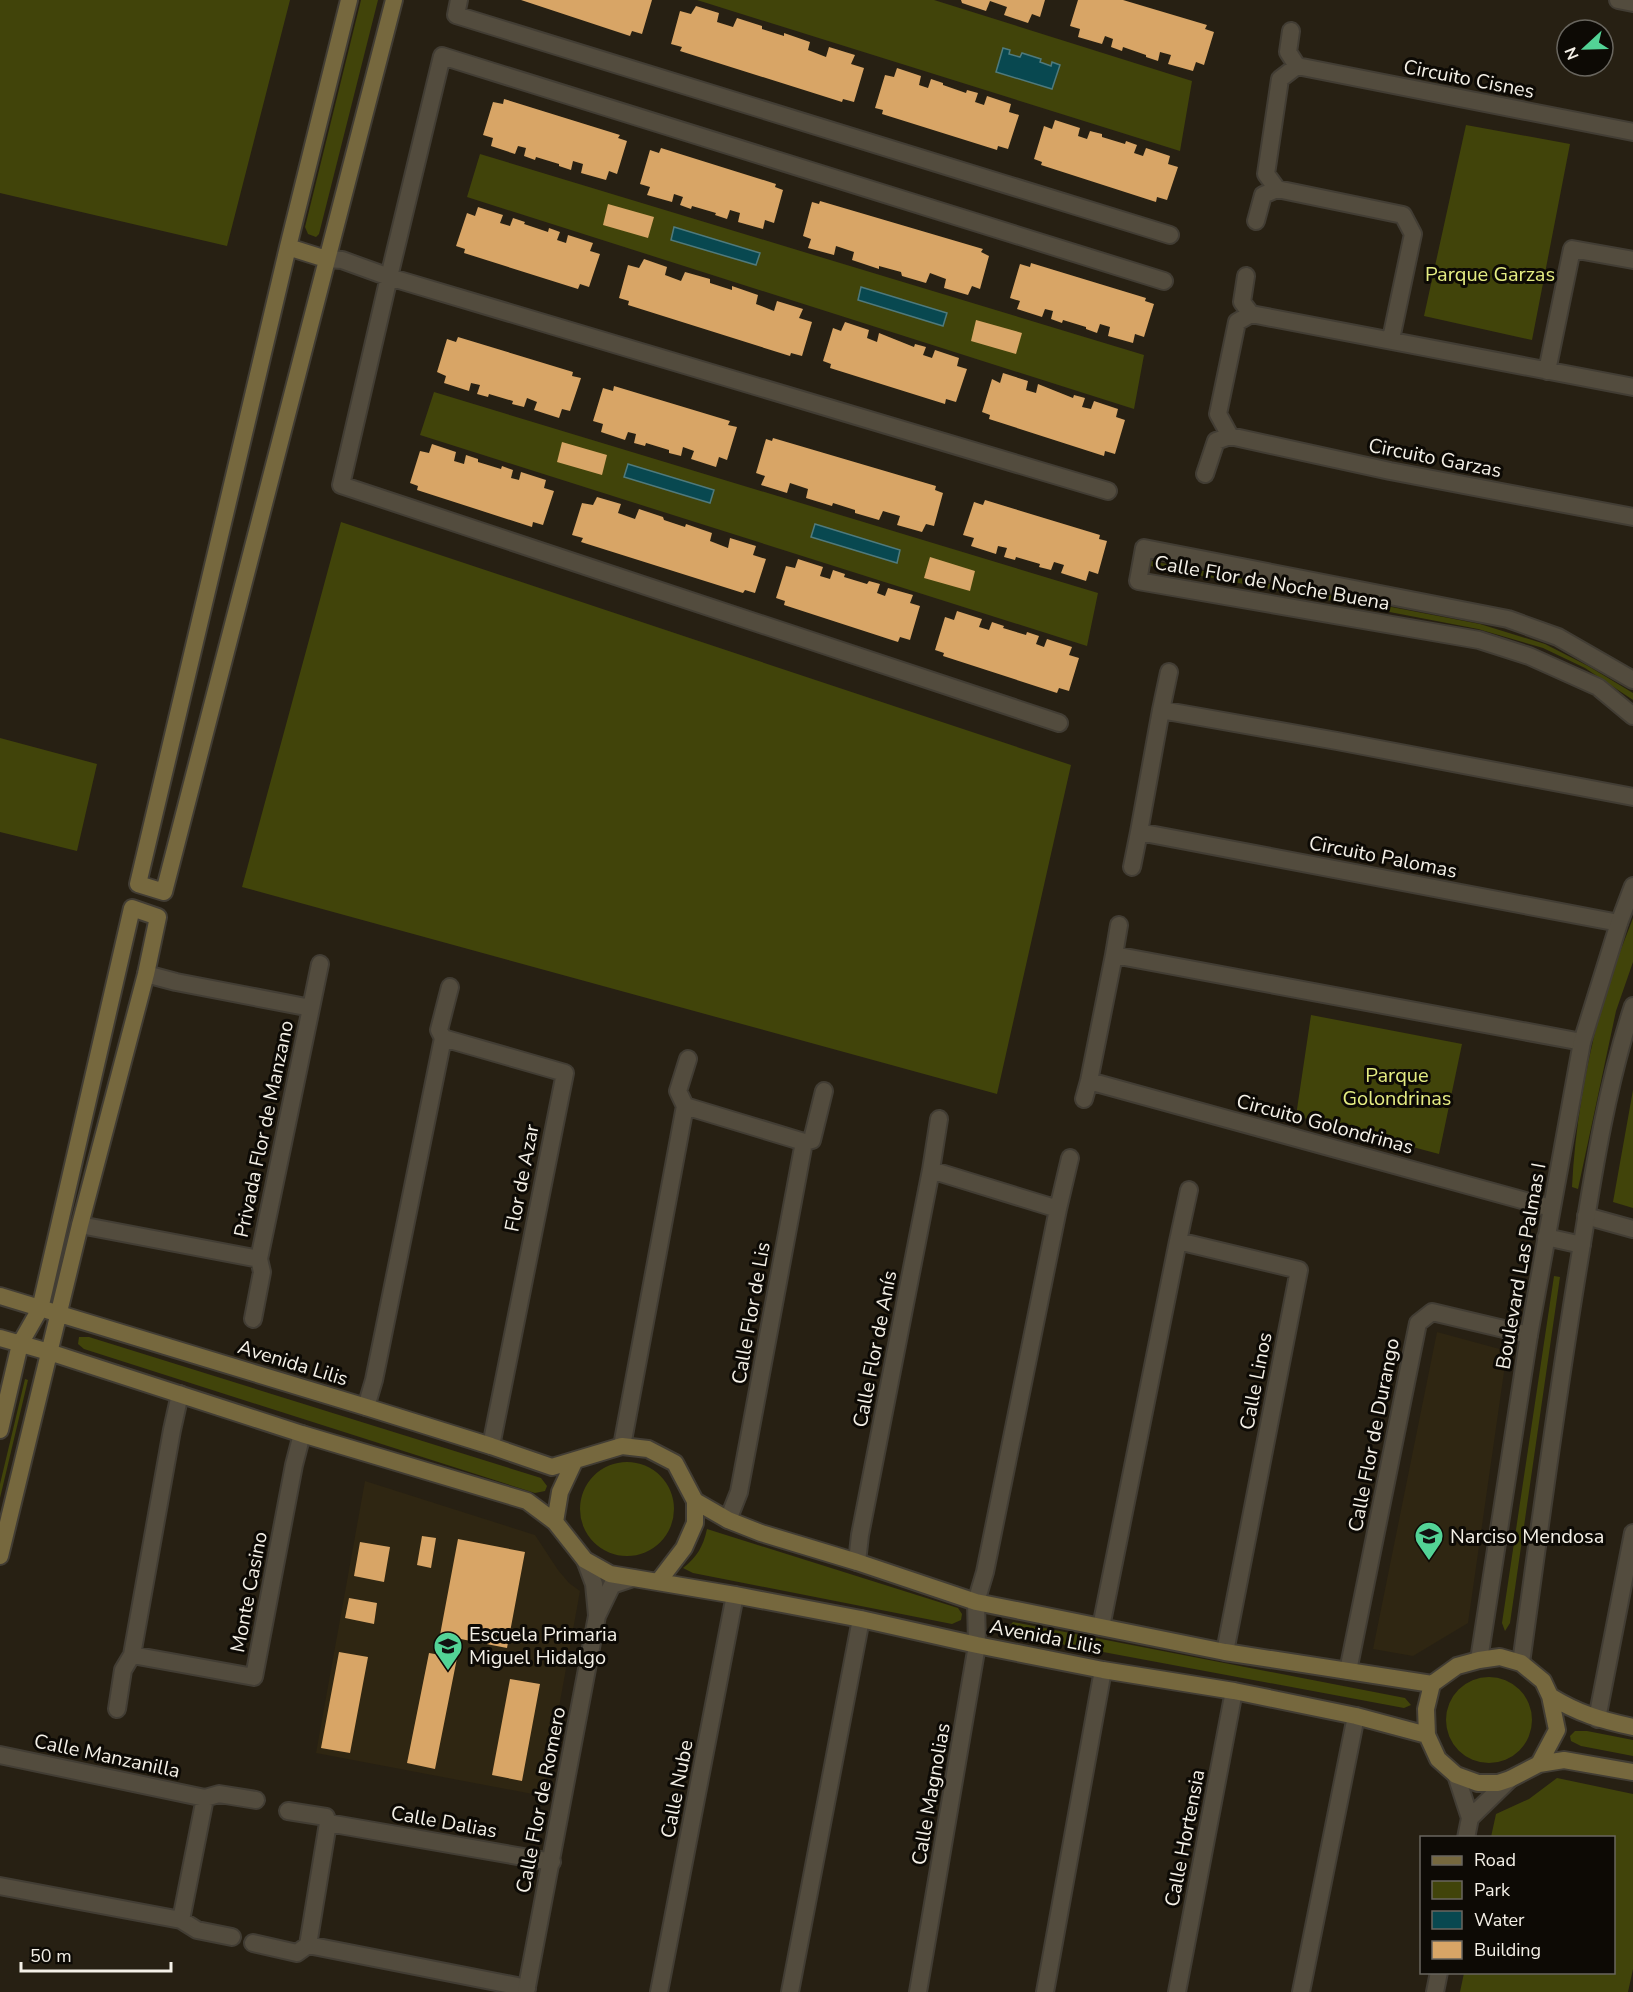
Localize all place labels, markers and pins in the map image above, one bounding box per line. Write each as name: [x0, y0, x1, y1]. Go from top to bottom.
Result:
school or university icon: Narciso Mendosa: [1413, 1520, 1445, 1562]
place label: Narciso Mendosa: [1450, 1523, 1604, 1550]
place label: Escuela Primaria Miguel Hidalgo: [469, 1621, 617, 1671]
school or university icon: Escuela Primaria Miguel Hidalgo: [432, 1630, 464, 1672]

